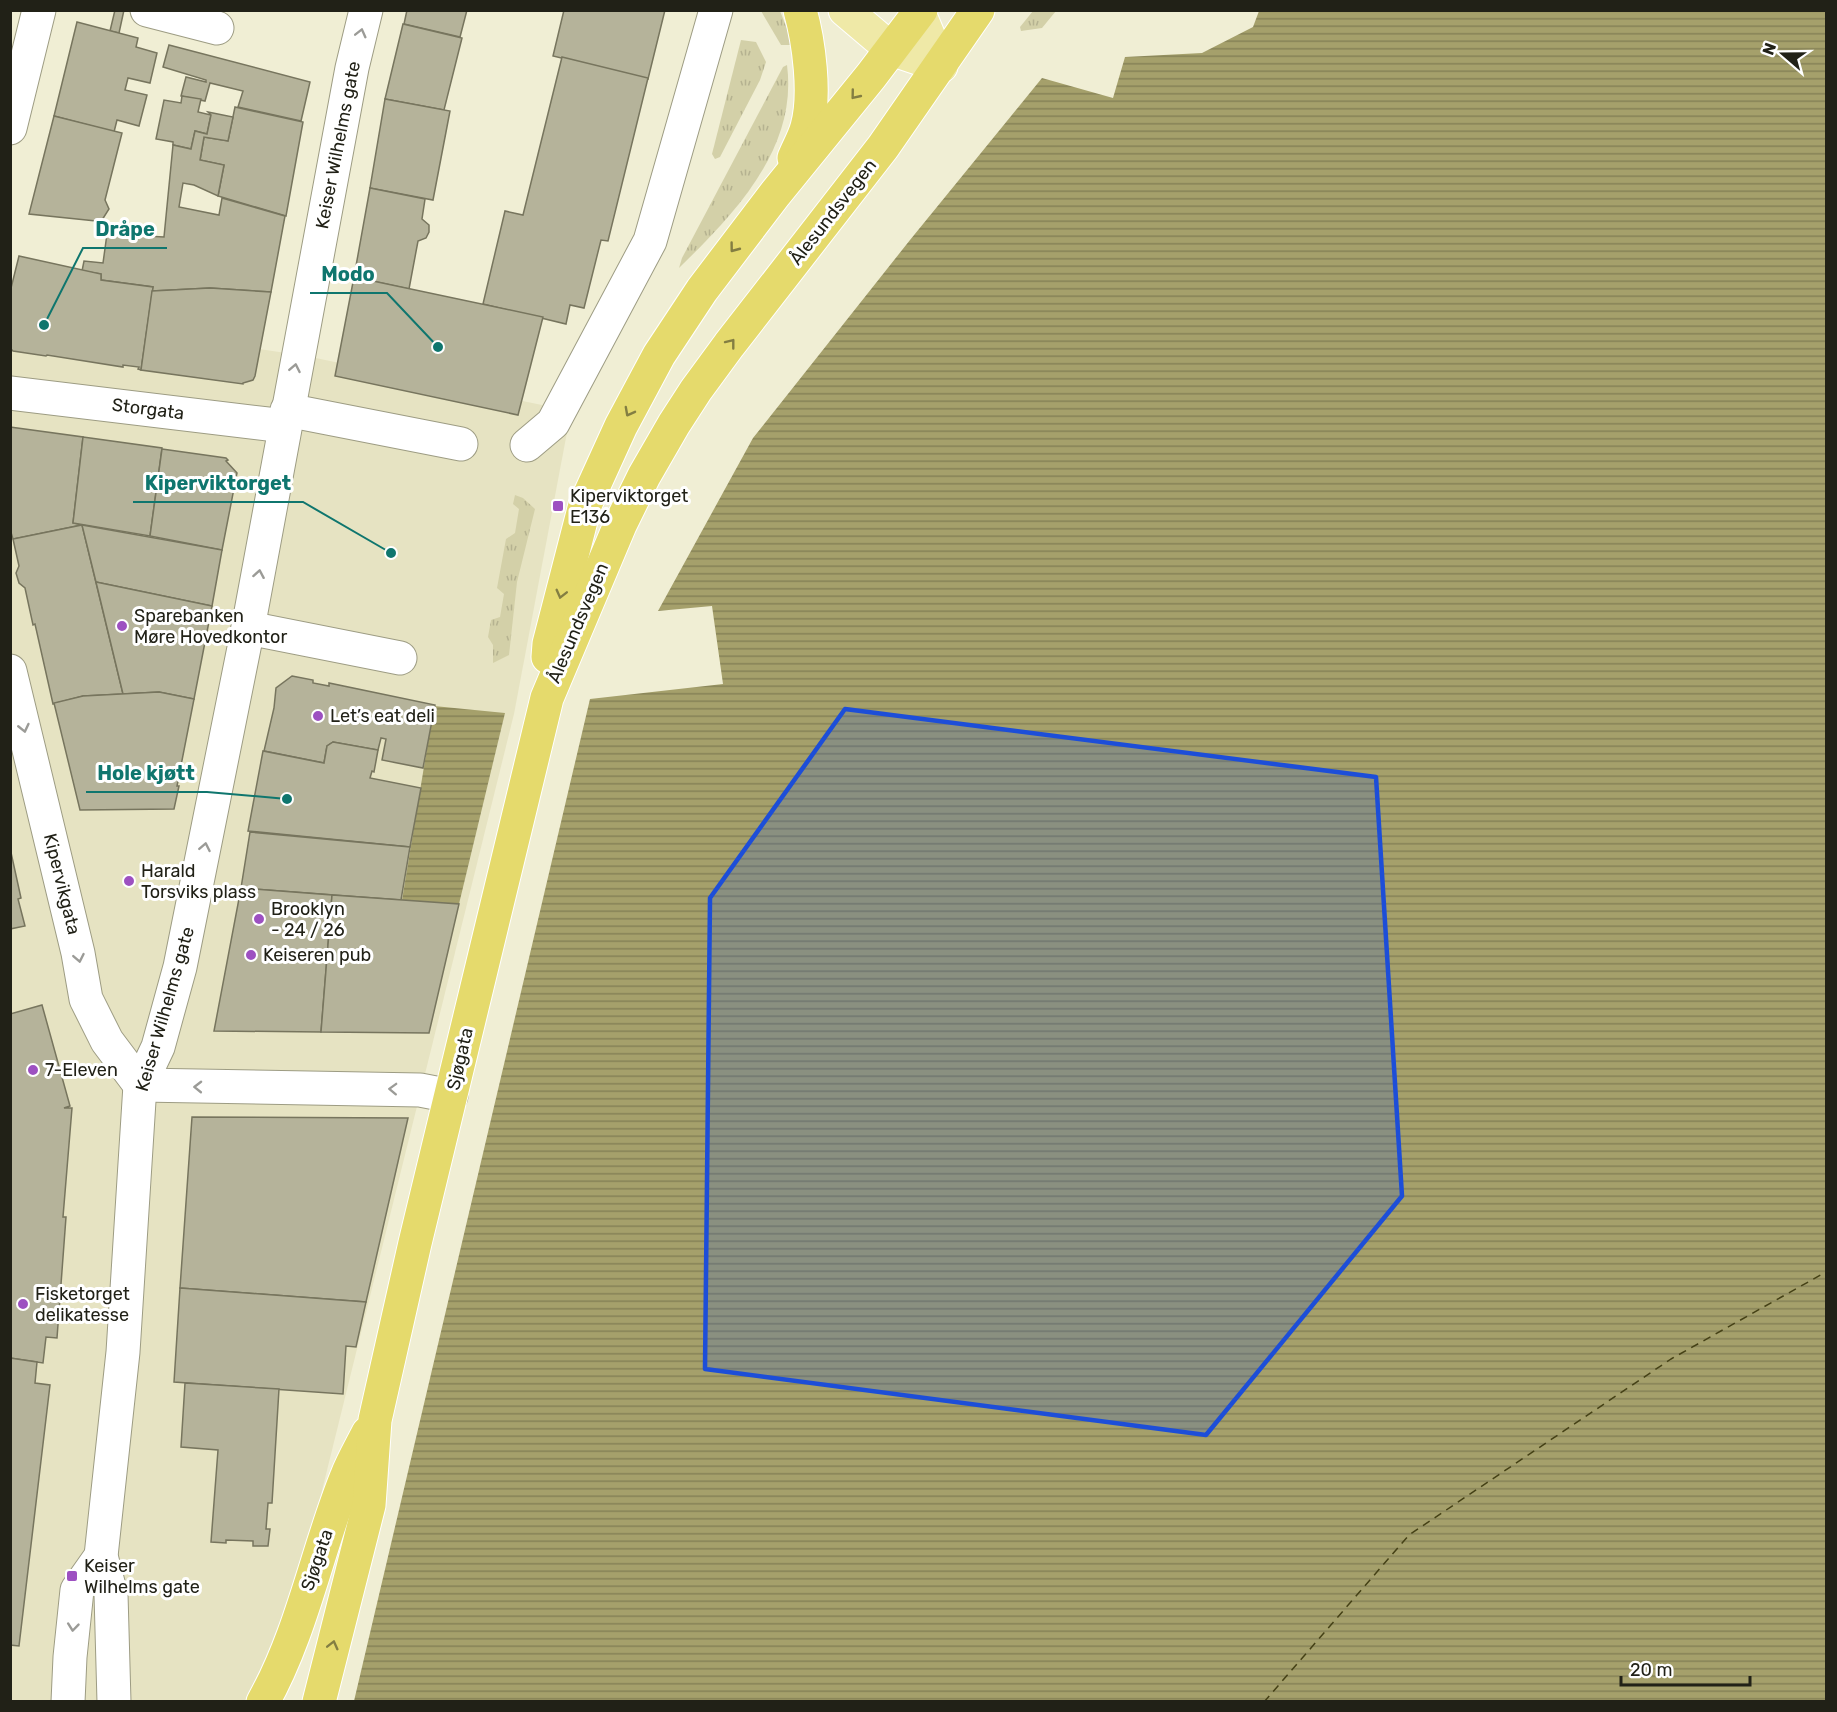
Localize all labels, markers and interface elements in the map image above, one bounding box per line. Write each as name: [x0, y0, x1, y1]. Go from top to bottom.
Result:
north arrow: [1753, 24, 1813, 84]
one-way arrow: [353, 28, 366, 38]
text: N: [1758, 40, 1780, 58]
street label: Keiser Wilhelms gate: [311, 59, 365, 231]
one-way arrow: [852, 88, 863, 99]
street label: Ålesundsvegen: [785, 155, 881, 269]
callout: Dråpe: [83, 210, 167, 248]
text: Dråpe: [95, 217, 155, 241]
one-way arrow: [730, 241, 741, 252]
callout: Modo: [310, 255, 387, 293]
text: Modo: [321, 262, 375, 286]
one-way arrow: [723, 339, 734, 350]
one-way arrow: [288, 364, 301, 374]
street label: Storgata: [111, 394, 185, 424]
one-way arrow: [625, 405, 636, 416]
callout: Kiperviktorget: [133, 464, 303, 502]
text: Kiperviktorget: [145, 471, 291, 495]
place label: Kiperviktorget E136: [570, 485, 688, 528]
marker: Kiperviktorget E136: [551, 499, 565, 513]
street label: Ålesundsvegen: [543, 560, 613, 686]
one-way arrow: [252, 569, 264, 578]
one-way arrow: [556, 588, 569, 598]
place label: Sparebanken Møre Hovedkontor: [134, 605, 287, 648]
marker: Sparebanken Møre Hovedkontor: [115, 619, 129, 633]
place label: Let’s eat deli: [330, 705, 435, 727]
marker: Let’s eat deli: [311, 709, 325, 723]
one-way arrow: [17, 722, 30, 732]
callout: Hole kjøtt: [86, 754, 207, 792]
text: Hole kjøtt: [97, 761, 195, 785]
street label: Kipervikgata: [39, 831, 85, 937]
one-way arrow: [197, 843, 210, 853]
place label: Harald Torsviks plass: [141, 860, 256, 903]
marker: Harald Torsviks plass: [122, 874, 136, 888]
place label: Brooklyn - 24 / 26: [271, 898, 345, 941]
marker: Brooklyn - 24 / 26: [252, 912, 266, 926]
street label: Keiser Wilhelms gate: [131, 924, 199, 1094]
place label: Keiseren pub: [263, 944, 371, 966]
marker: Keiseren pub: [244, 948, 258, 962]
one-way arrow: [72, 953, 85, 963]
street label: Sjøgata: [442, 1026, 478, 1092]
place label: 7-Eleven: [45, 1059, 118, 1081]
marker: 7-Eleven: [26, 1063, 40, 1077]
one-way arrow: [193, 1080, 202, 1093]
one-way arrow: [388, 1083, 397, 1096]
place label: Fisketorget delikatesse: [35, 1283, 130, 1326]
marker: Fisketorget delikatesse: [16, 1297, 30, 1311]
street label: Sjøgata: [296, 1526, 338, 1594]
place label: Keiser Wilhelms gate: [84, 1555, 200, 1598]
marker: Keiser Wilhelms gate: [65, 1569, 79, 1583]
one-way arrow: [67, 1623, 80, 1632]
one-way arrow: [326, 1640, 339, 1650]
scale bar: [1621, 1649, 1750, 1687]
text: 20 m: [1630, 1659, 1672, 1681]

